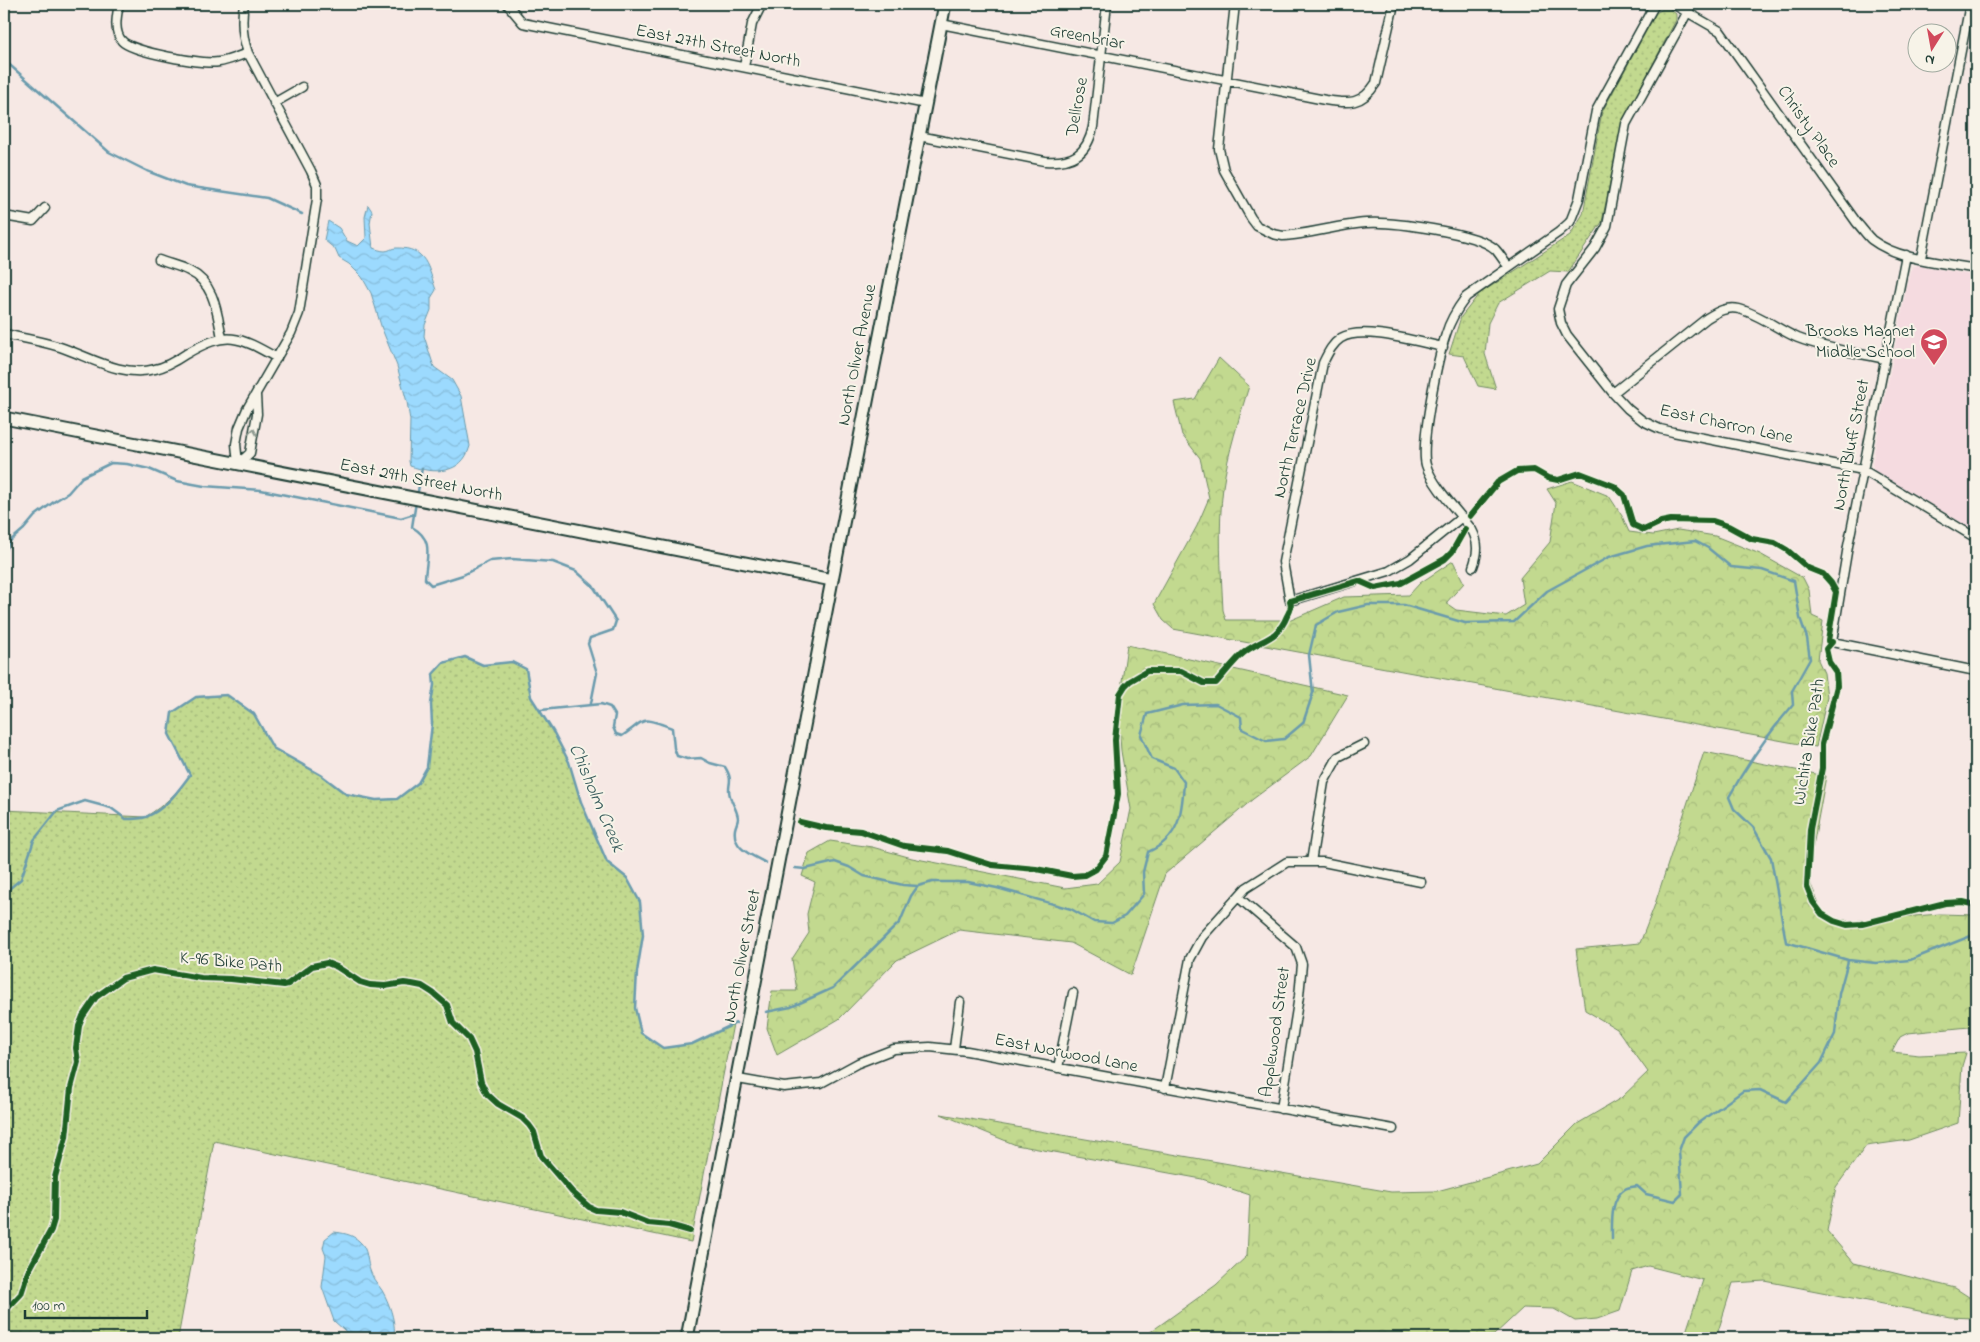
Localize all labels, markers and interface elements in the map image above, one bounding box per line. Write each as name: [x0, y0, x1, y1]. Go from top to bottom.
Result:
street label: East 27th Street North: [633, 18, 803, 76]
street label: Greenbriar: [1047, 18, 1127, 58]
north arrow: [1908, 22, 1958, 72]
text: N: [1923, 48, 1936, 70]
street label: Dellrose: [1060, 75, 1096, 140]
street label: Christy Place: [1770, 81, 1846, 174]
street label: North Oliver Avenue: [832, 281, 885, 428]
place label: Brooks Magnet Middle School: [1805, 319, 1915, 366]
school or university icon: Brooks Magnet Middle School: [1919, 327, 1949, 366]
street label: North Terrace Drive: [1267, 354, 1325, 501]
street label: North Bluff Street: [1827, 377, 1877, 513]
street label: East Charron Lane: [1657, 398, 1796, 452]
one-way arrow: [248, 427, 258, 436]
street label: East 29th Street North: [337, 452, 505, 510]
street label: Wichita Bike Path: [1787, 677, 1833, 807]
water label: Chisholm Creek: [561, 740, 631, 857]
street label: North Oliver Street: [717, 887, 769, 1025]
street label: K-96 Bike Path: [179, 946, 283, 980]
street label: Applewood Street: [1254, 965, 1298, 1099]
street label: East Norwood Lane: [992, 1027, 1141, 1081]
scale bar: [25, 1287, 148, 1319]
text: 100 m: [32, 1295, 65, 1317]

